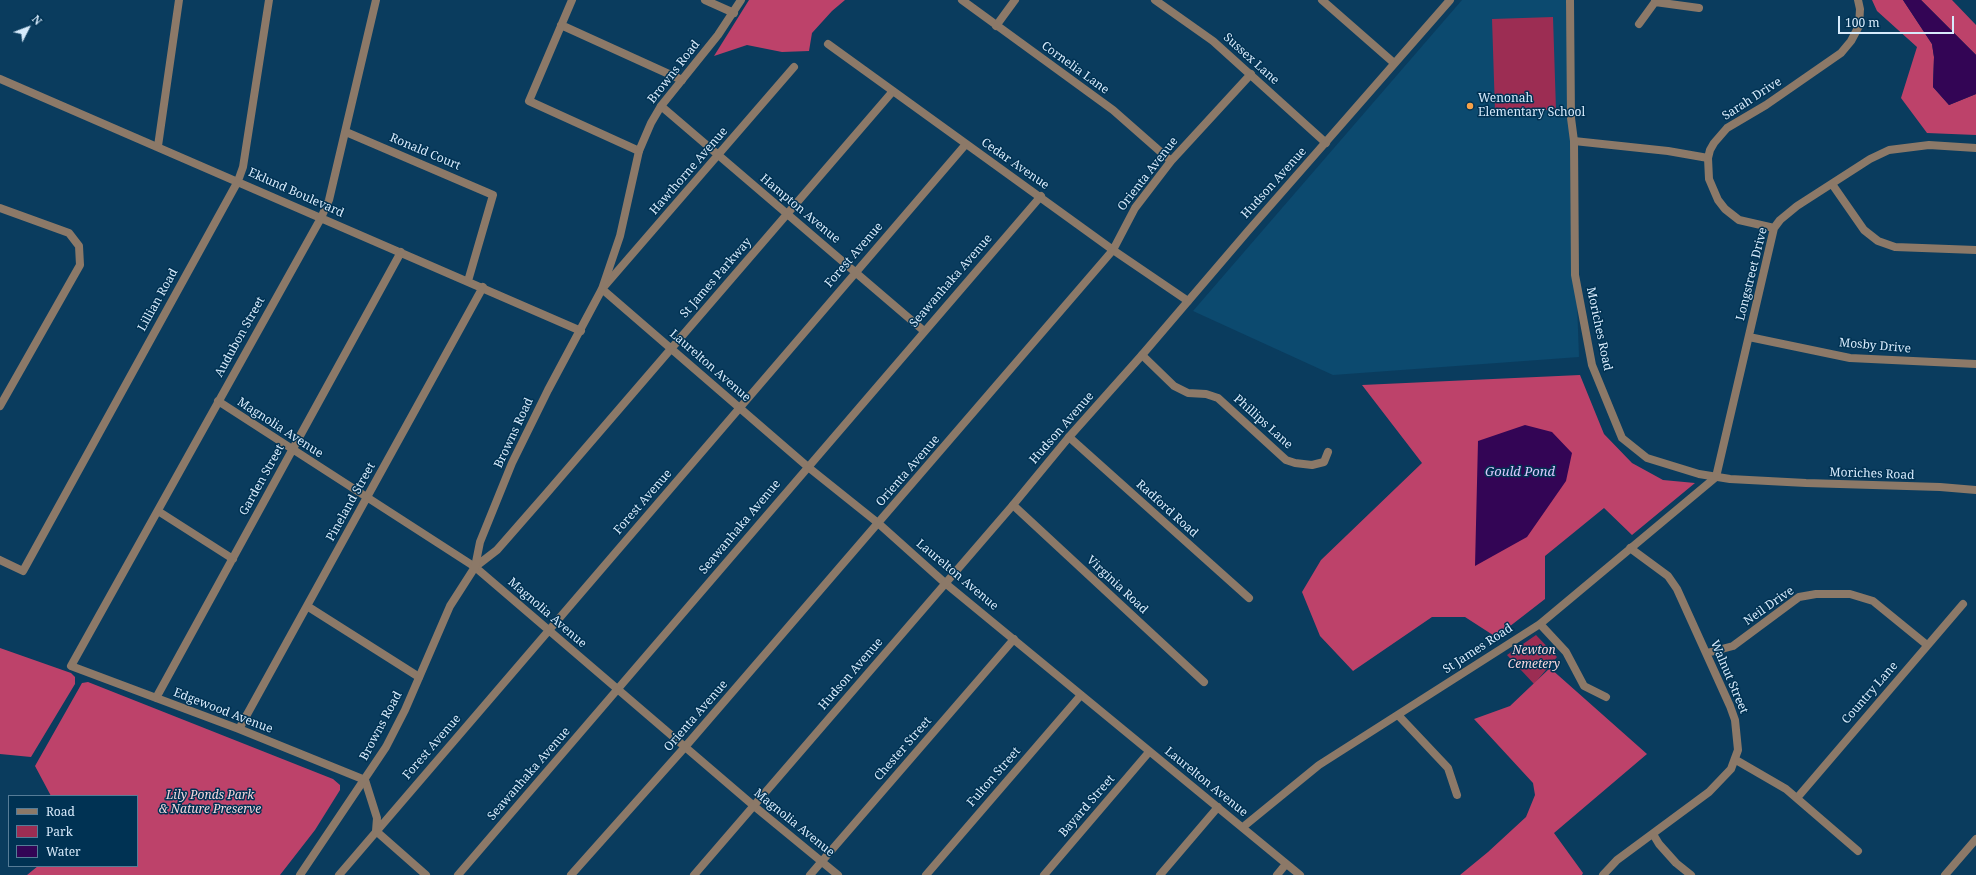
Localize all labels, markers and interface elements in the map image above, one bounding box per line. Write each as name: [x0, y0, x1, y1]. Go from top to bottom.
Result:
north arrow: [8, 8, 48, 48]
scale bar: [1840, 8, 1956, 34]
text: N: [29, 11, 46, 28]
text: 100 m: [1845, 14, 1880, 31]
street label: Sussex Lane: [1220, 30, 1282, 88]
street label: Browns Road: [645, 38, 703, 106]
street label: Cornelia Lane: [1038, 39, 1112, 97]
street label: Sarah Drive: [1720, 75, 1784, 123]
place label: Wenonah Elementary School: [1478, 92, 1585, 120]
marker: Wenonah Elementary School: [1465, 101, 1475, 111]
street label: Hawthorne Avenue: [647, 124, 731, 218]
street label: Ronald Court: [388, 131, 462, 173]
street label: Orienta Avenue: [1115, 134, 1181, 214]
street label: Cedar Avenue: [978, 135, 1052, 193]
street label: Hudson Avenue: [1238, 145, 1310, 221]
street label: Eklund Boulevard: [246, 165, 346, 221]
street label: Hampton Avenue: [757, 171, 843, 247]
street label: Forest Avenue: [822, 220, 886, 290]
street label: Longstreet Drive: [1733, 226, 1771, 322]
street label: Seawanhaka Avenue: [907, 231, 995, 331]
street label: St James Parkway: [677, 235, 755, 321]
street label: Lillian Road: [135, 266, 181, 334]
street label: Moriches Road: [1583, 286, 1615, 372]
street label: Audubon Street: [212, 294, 268, 380]
street label: Laurelton Avenue: [667, 327, 753, 405]
street label: Mosby Drive: [1838, 336, 1912, 356]
street label: Hudson Avenue: [1027, 389, 1097, 467]
street label: Phillips Lane: [1231, 392, 1295, 452]
street label: Magnolia Avenue: [234, 395, 326, 461]
street label: Browns Road: [491, 396, 537, 470]
street label: Orienta Avenue: [873, 432, 943, 510]
street label: Garden Street: [237, 442, 287, 518]
street label: Pineland Street: [324, 460, 378, 544]
water label: Gould Pond: [1485, 464, 1555, 480]
street label: Moriches Road: [1829, 465, 1915, 483]
street label: Forest Avenue: [611, 467, 675, 537]
street label: Seawanhaka Avenue: [696, 477, 784, 577]
street label: Radford Road: [1133, 477, 1201, 541]
street label: Laurelton Avenue: [913, 537, 1001, 613]
street label: Virginia Road: [1083, 553, 1151, 617]
street label: Magnolia Avenue: [505, 575, 589, 651]
street label: Neil Drive: [1741, 584, 1797, 628]
street label: St James Road: [1440, 621, 1516, 677]
street label: Hudson Avenue: [816, 635, 886, 713]
street label: Walnut Street: [1707, 638, 1751, 716]
park label: Newton Cemetery: [1508, 644, 1560, 672]
street label: Country Lane: [1839, 659, 1901, 727]
street label: Orienta Avenue: [661, 677, 731, 755]
street label: Edgewood Avenue: [171, 685, 275, 737]
street label: Browns Road: [357, 689, 405, 763]
street label: Forest Avenue: [400, 712, 464, 782]
street label: Chester Street: [871, 714, 935, 784]
street label: Seawanhaka Avenue: [485, 724, 573, 824]
street label: Fulton Street: [964, 744, 1024, 810]
street label: Laurelton Avenue: [1162, 744, 1250, 820]
street label: Bayard Street: [1056, 772, 1118, 840]
street label: Magnolia Avenue: [751, 786, 837, 860]
park label: Lily Ponds Park & Nature Preserve: [159, 789, 261, 817]
legend: [8, 795, 138, 867]
text: Road: [46, 803, 75, 820]
text: Park: [46, 823, 73, 840]
text: Water: [46, 843, 81, 860]

